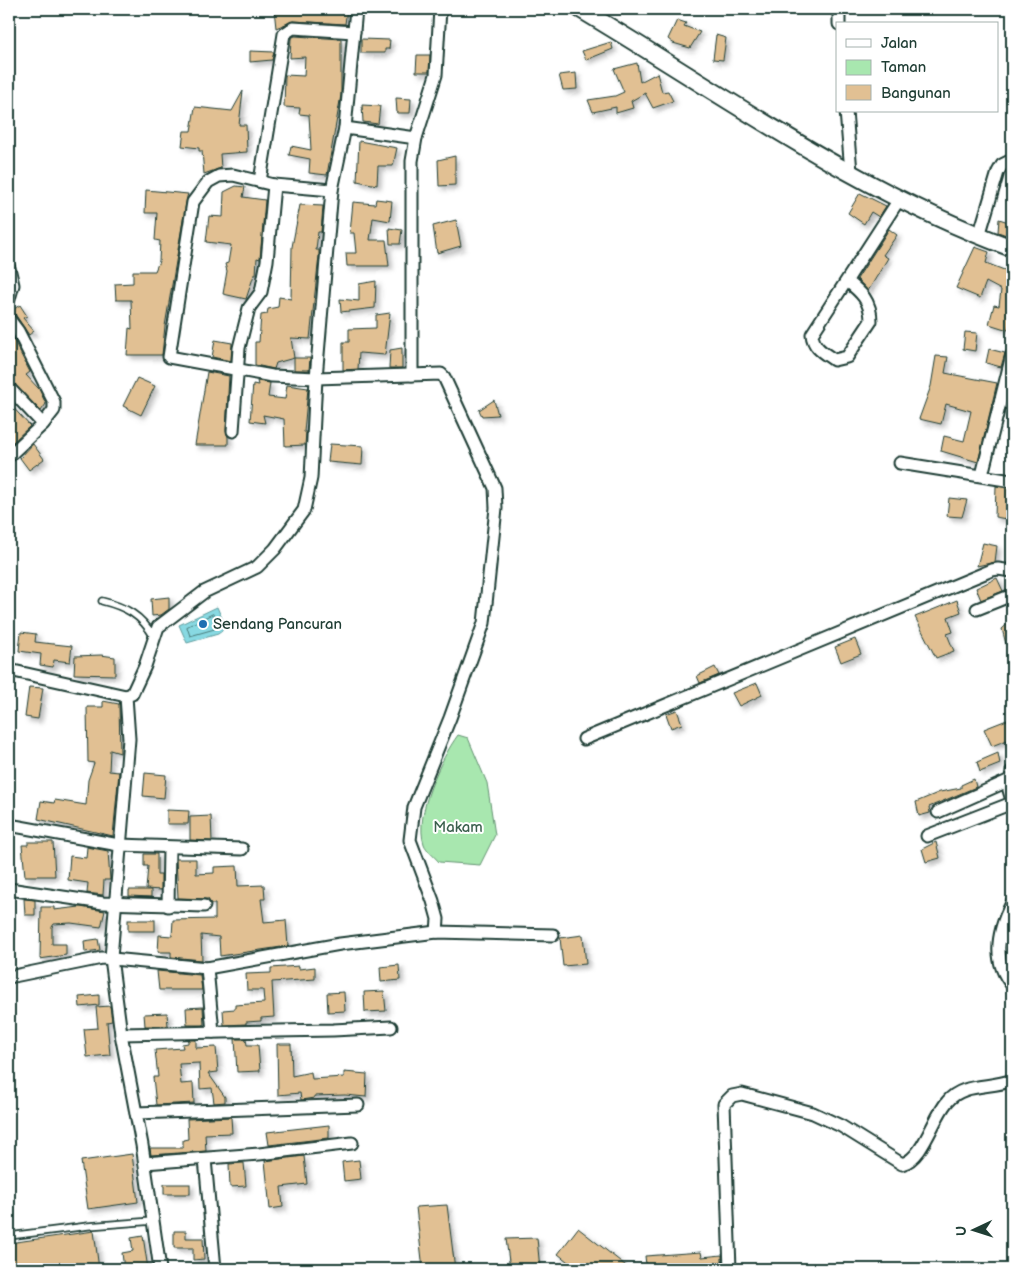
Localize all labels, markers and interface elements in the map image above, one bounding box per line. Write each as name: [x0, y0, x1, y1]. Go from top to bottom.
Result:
legend: [836, 22, 998, 112]
text: Jalan: [881, 34, 917, 53]
text: Taman: [881, 58, 926, 77]
text: Bangunan: [881, 84, 951, 103]
place label: Sendang Pancuran: [213, 615, 342, 634]
marker: Sendang Pancuran: [197, 618, 209, 630]
park label: Makam: [433, 818, 483, 837]
north arrow: [948, 1206, 998, 1256]
text: U: [953, 1225, 970, 1236]

